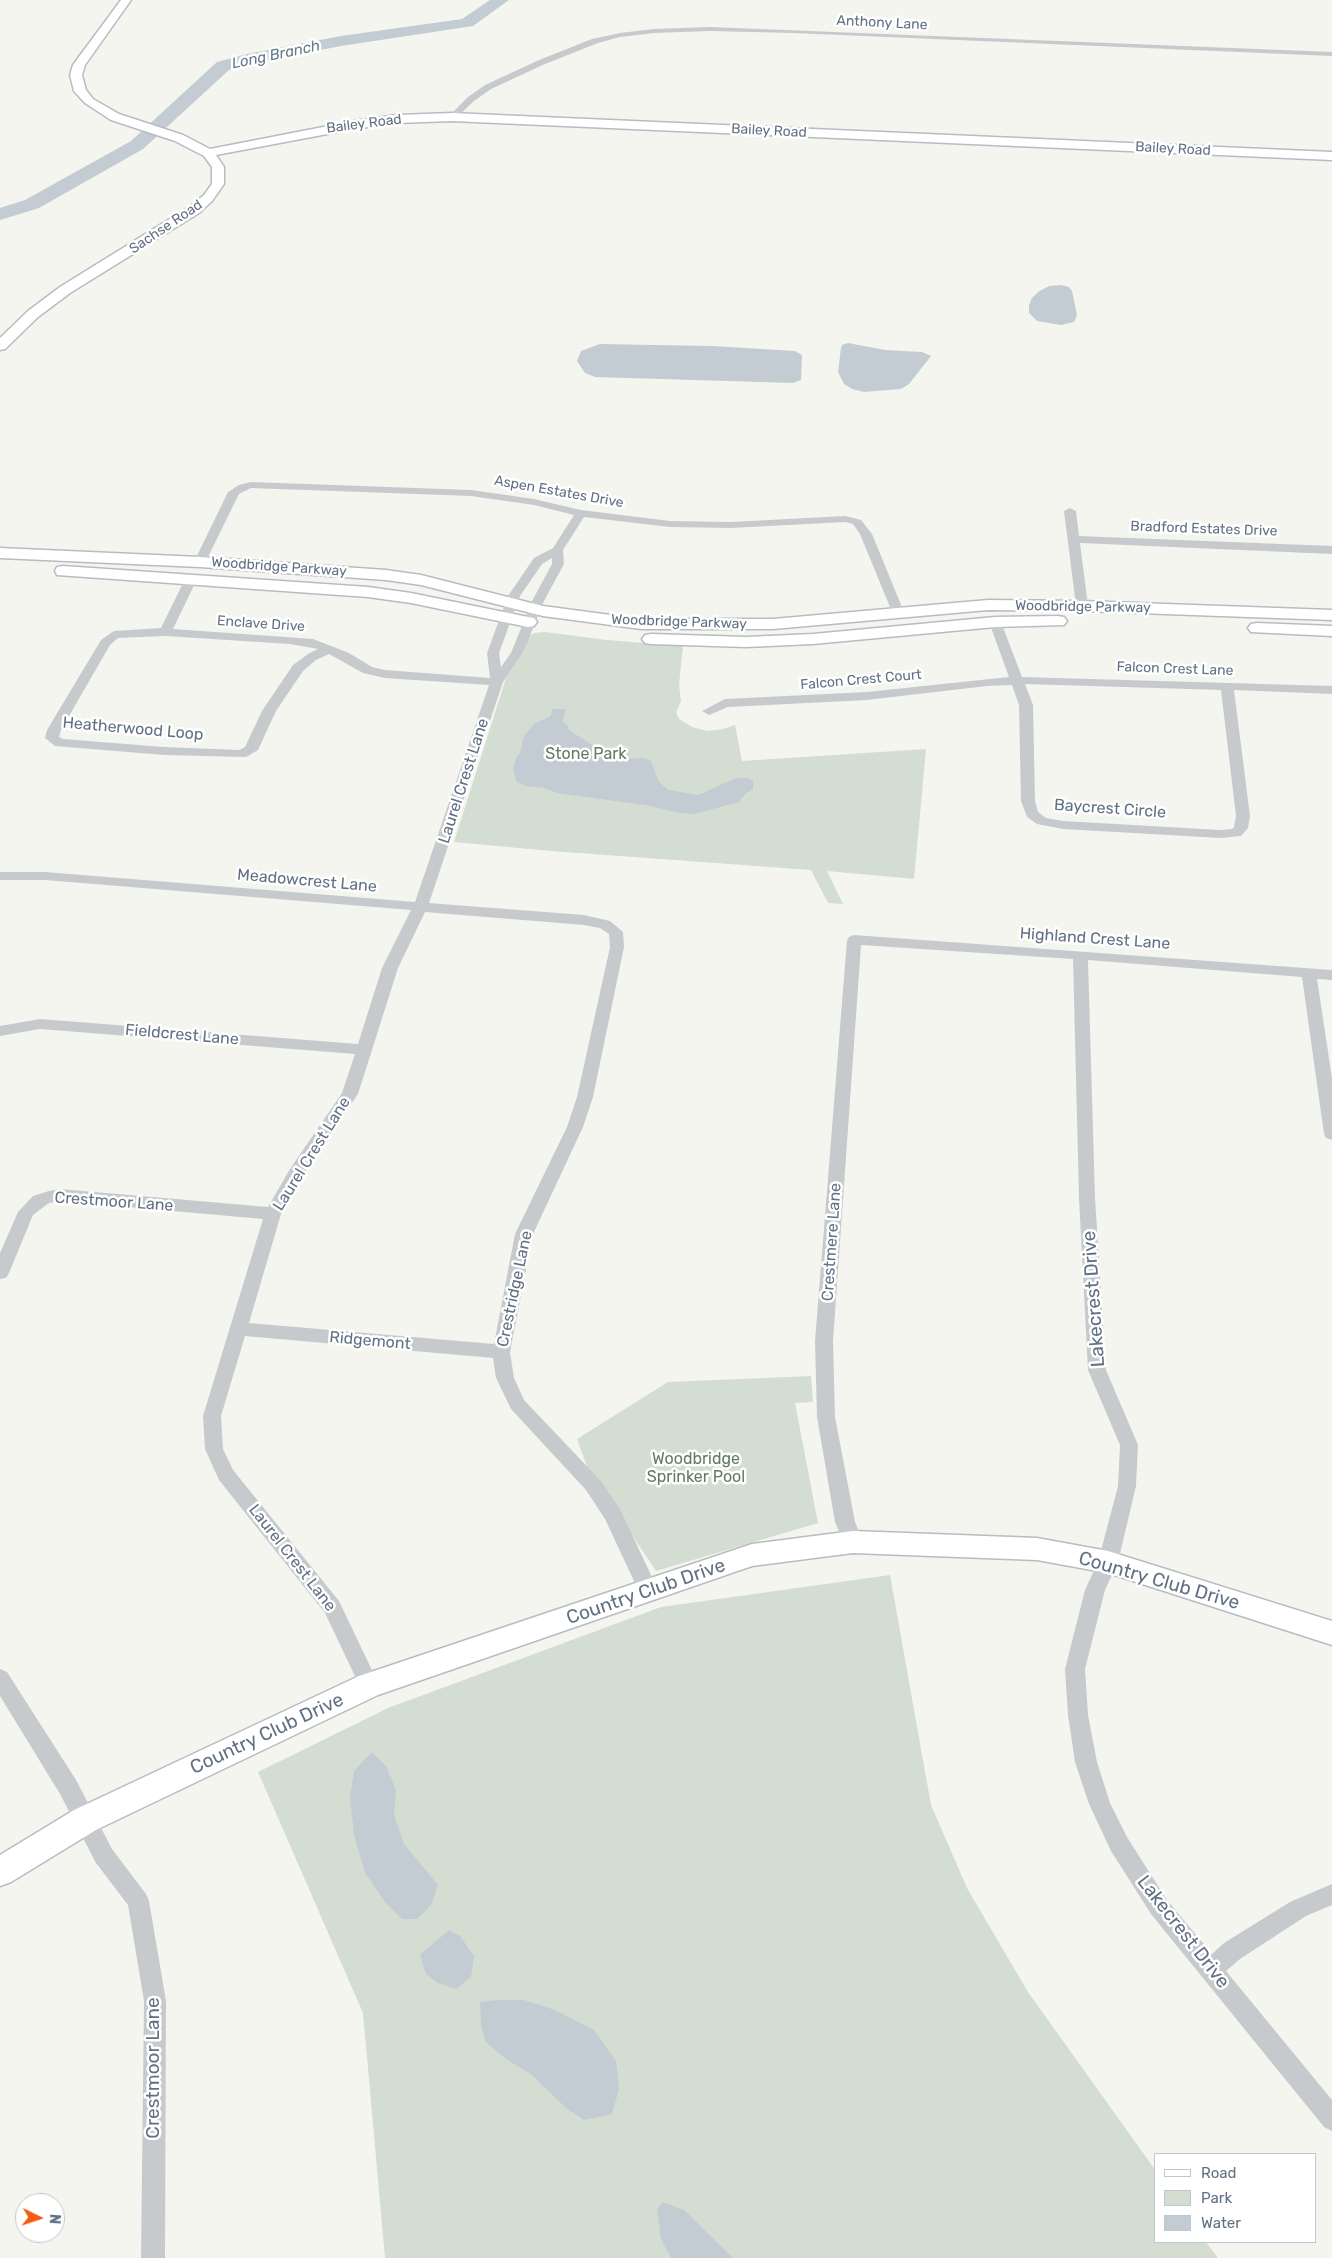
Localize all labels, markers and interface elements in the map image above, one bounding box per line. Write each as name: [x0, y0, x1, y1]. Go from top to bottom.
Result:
street label: Anthony Lane: [836, 12, 928, 34]
water label: Long Branch: [230, 37, 322, 73]
street label: Bailey Road: [325, 111, 403, 137]
street label: Bailey Road: [731, 121, 807, 141]
street label: Bailey Road: [1135, 139, 1211, 159]
street label: Sachse Road: [126, 196, 206, 258]
street label: Aspen Estates Drive: [493, 472, 625, 512]
street label: Bradford Estates Drive: [1130, 518, 1278, 540]
street label: Woodbridge Parkway: [211, 554, 347, 580]
street label: Woodbridge Parkway: [1015, 597, 1151, 617]
street label: Woodbridge Parkway: [611, 611, 747, 633]
street label: Enclave Drive: [216, 613, 306, 635]
street label: Falcon Crest Lane: [1116, 659, 1234, 679]
street label: Falcon Crest Court: [800, 666, 922, 694]
street label: Heatherwood Loop: [62, 713, 204, 745]
street label: Laurel Crest Lane: [435, 716, 493, 846]
park label: Stone Park: [545, 744, 627, 764]
street label: Baycrest Circle: [1053, 796, 1167, 822]
street label: Meadowcrest Lane: [236, 865, 378, 897]
street label: Highland Crest Lane: [1019, 924, 1171, 954]
street label: Fieldcrest Lane: [124, 1020, 240, 1050]
street label: Laurel Crest Lane: [269, 1094, 355, 1214]
street label: Crestmere Lane: [818, 1182, 846, 1302]
street label: Crestmoor Lane: [54, 1188, 174, 1216]
street label: Crestridge Lane: [493, 1229, 537, 1349]
street label: Lakecrest Drive: [1078, 1230, 1110, 1368]
street label: Ridgemont: [329, 1328, 411, 1354]
park label: Woodbridge Sprinker Pool: [647, 1449, 745, 1487]
street label: Laurel Crest Lane: [244, 1501, 340, 1615]
street label: Country Club Drive: [1076, 1547, 1242, 1615]
street label: Country Club Drive: [564, 1554, 728, 1630]
street label: Country Club Drive: [187, 1688, 347, 1780]
street label: Lakecrest Drive: [1132, 1871, 1234, 1993]
street label: Crestmoor Lane: [143, 1997, 165, 2139]
legend: [1154, 2153, 1317, 2243]
text: Road: [1201, 2164, 1237, 2182]
text: Park: [1201, 2189, 1232, 2207]
north arrow: [15, 2193, 65, 2243]
text: N: [46, 2213, 63, 2225]
text: Water: [1201, 2214, 1241, 2232]

